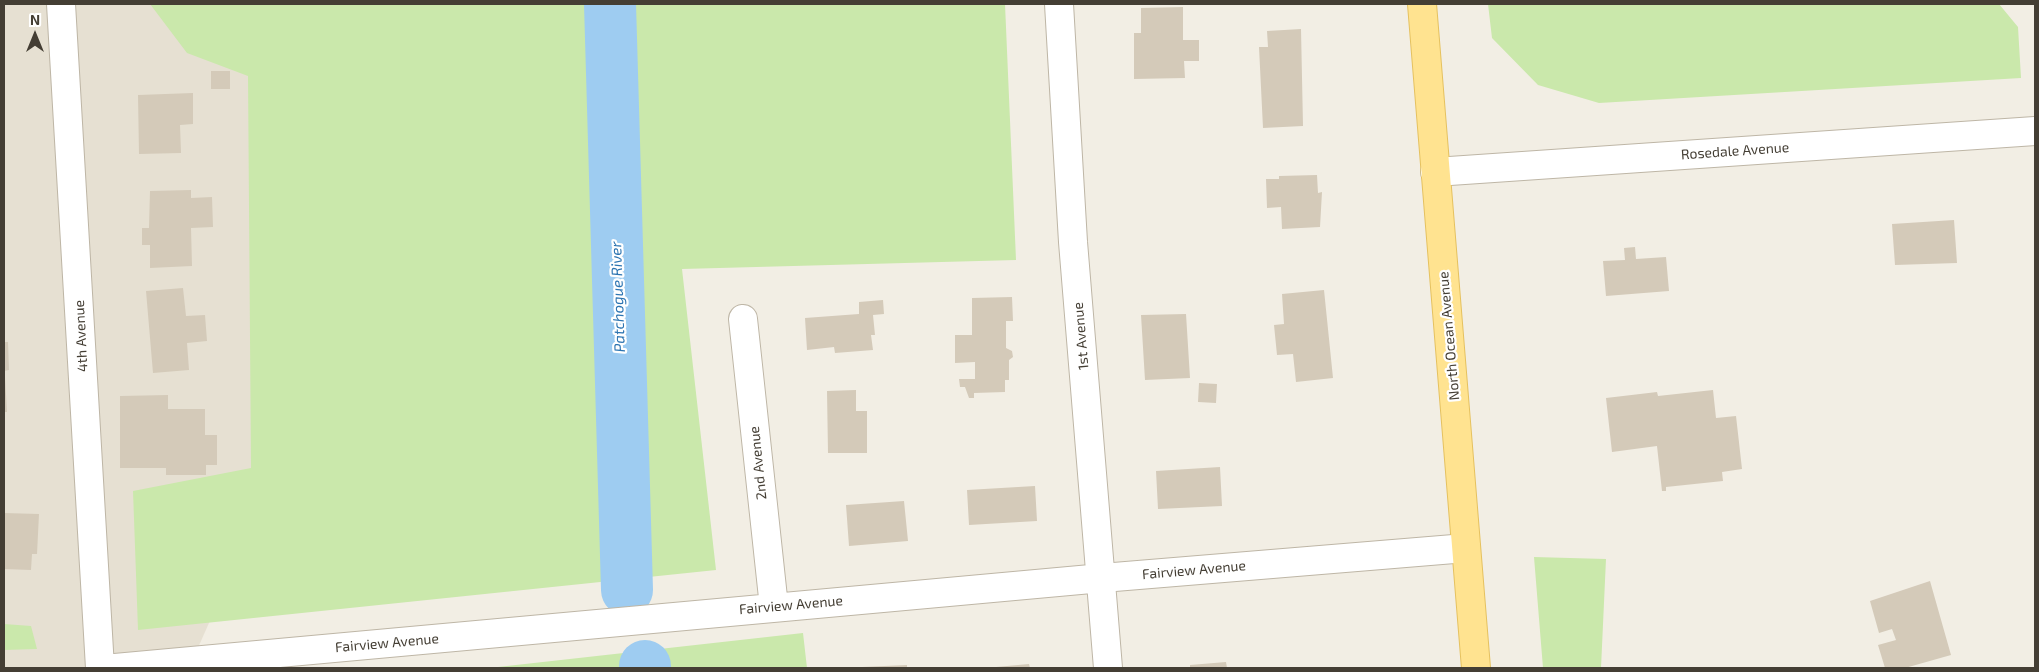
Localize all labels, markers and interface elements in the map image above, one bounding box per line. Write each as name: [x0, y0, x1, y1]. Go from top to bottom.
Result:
north arrow: [10, 10, 60, 60]
text: N: [30, 11, 40, 28]
street label: Rosedale Avenue: [1680, 139, 1790, 163]
water label: Patchogue River: [607, 241, 629, 353]
street label: North Ocean Avenue: [1435, 271, 1463, 401]
street label: 4th Avenue: [71, 300, 91, 372]
street label: 1st Avenue: [1070, 301, 1092, 371]
street label: 2nd Avenue: [746, 425, 770, 501]
street label: Fairview Avenue: [1141, 557, 1247, 583]
street label: Fairview Avenue: [738, 592, 844, 618]
street label: Fairview Avenue: [334, 630, 440, 656]

